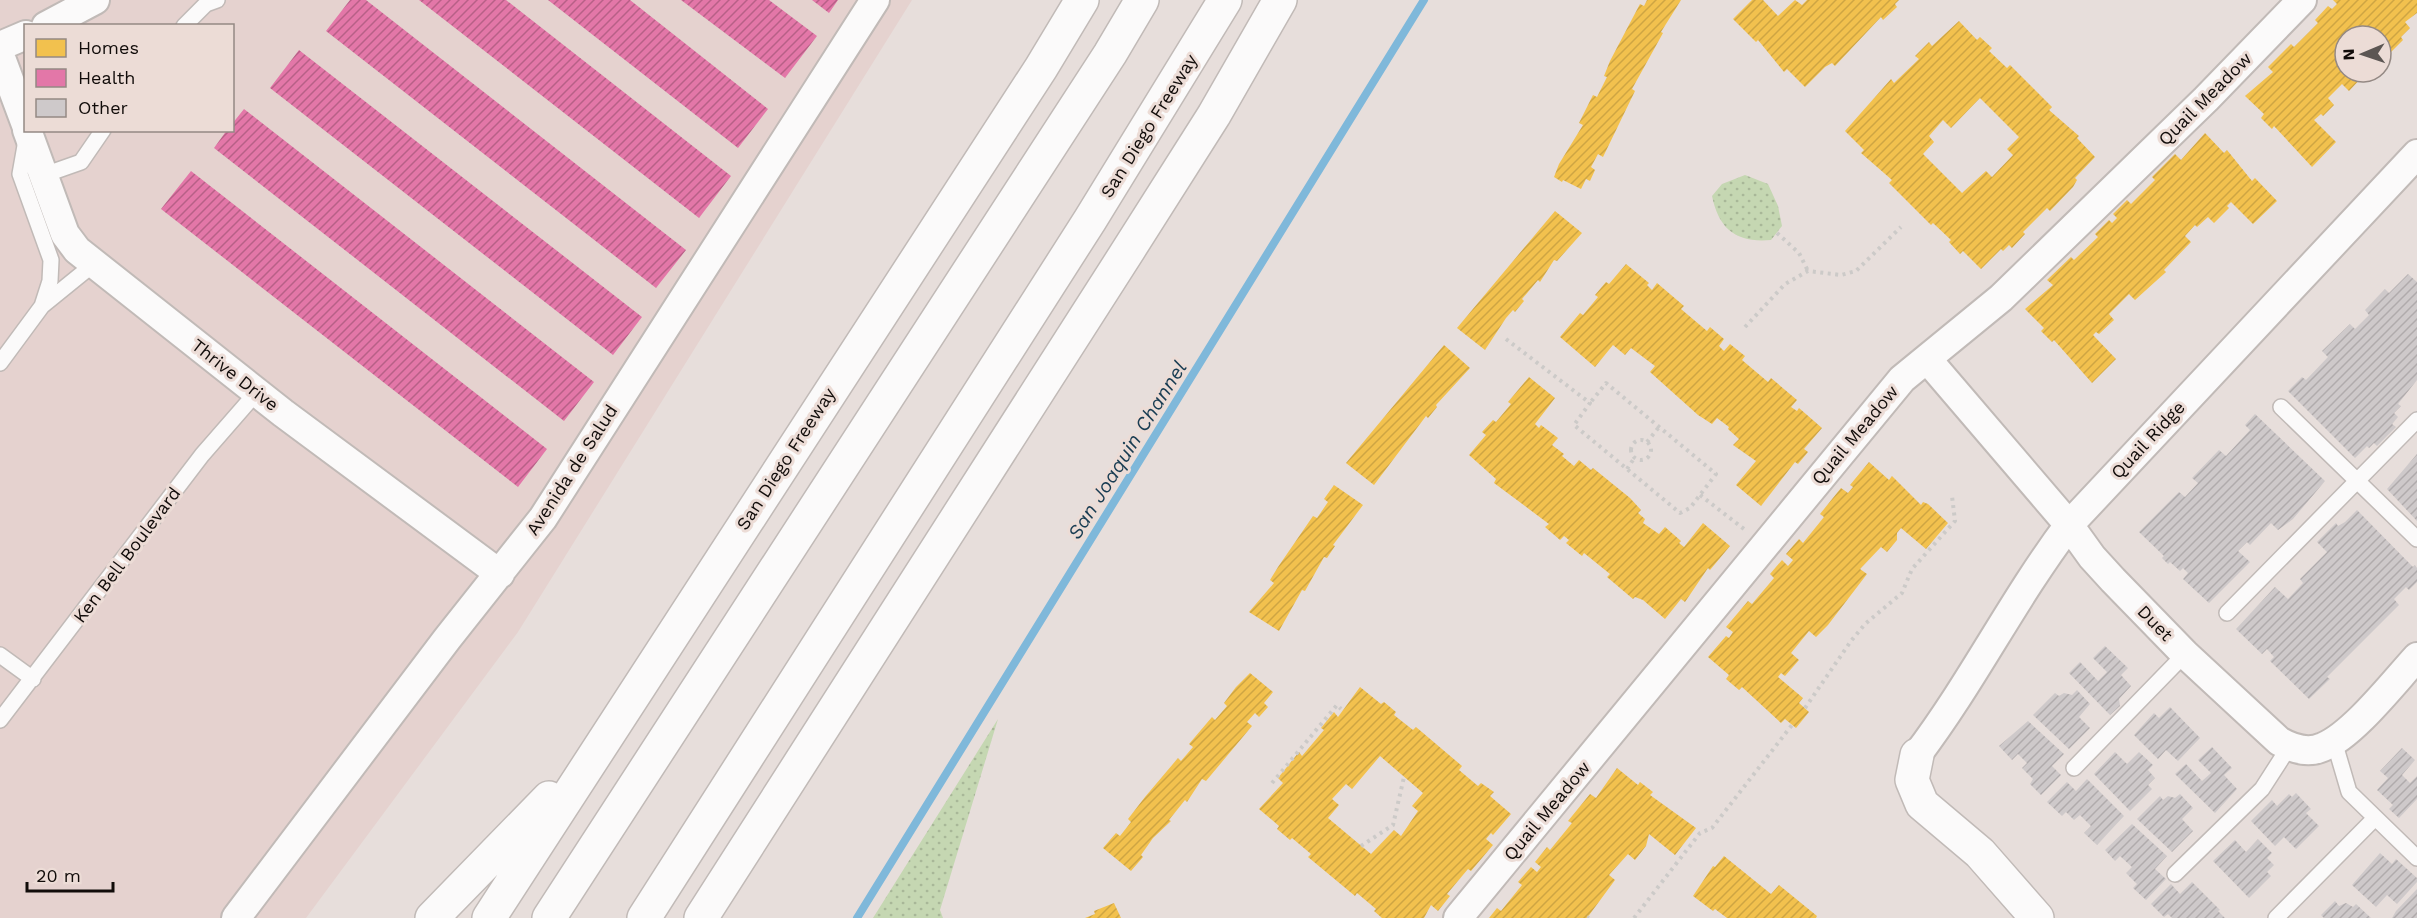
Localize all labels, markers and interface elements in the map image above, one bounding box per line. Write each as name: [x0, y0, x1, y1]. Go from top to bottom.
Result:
legend: [24, 24, 234, 132]
north arrow: [2333, 24, 2393, 84]
text: Homes: [78, 37, 139, 58]
street label: Quail Meadow: [2154, 48, 2256, 150]
text: N: [2339, 48, 2358, 61]
street label: San Diego Freeway: [1096, 50, 1202, 201]
text: Health: [78, 67, 135, 88]
text: Other: [78, 97, 128, 118]
street label: Thrive Drive: [188, 334, 283, 415]
water label: San Joaquin Channel: [1062, 356, 1192, 544]
street label: Quail Meadow: [1807, 381, 1902, 489]
street label: San Diego Freeway: [732, 383, 840, 534]
street label: Quail Ridge: [2106, 396, 2189, 483]
street label: Avenida de Salud: [522, 401, 622, 539]
street label: Ken Bell Boulevard: [69, 483, 184, 627]
street label: Duet: [2133, 600, 2178, 645]
street label: Quail Meadow: [1499, 757, 1594, 865]
scale bar: [27, 855, 112, 893]
text: 20 m: [36, 865, 81, 886]

